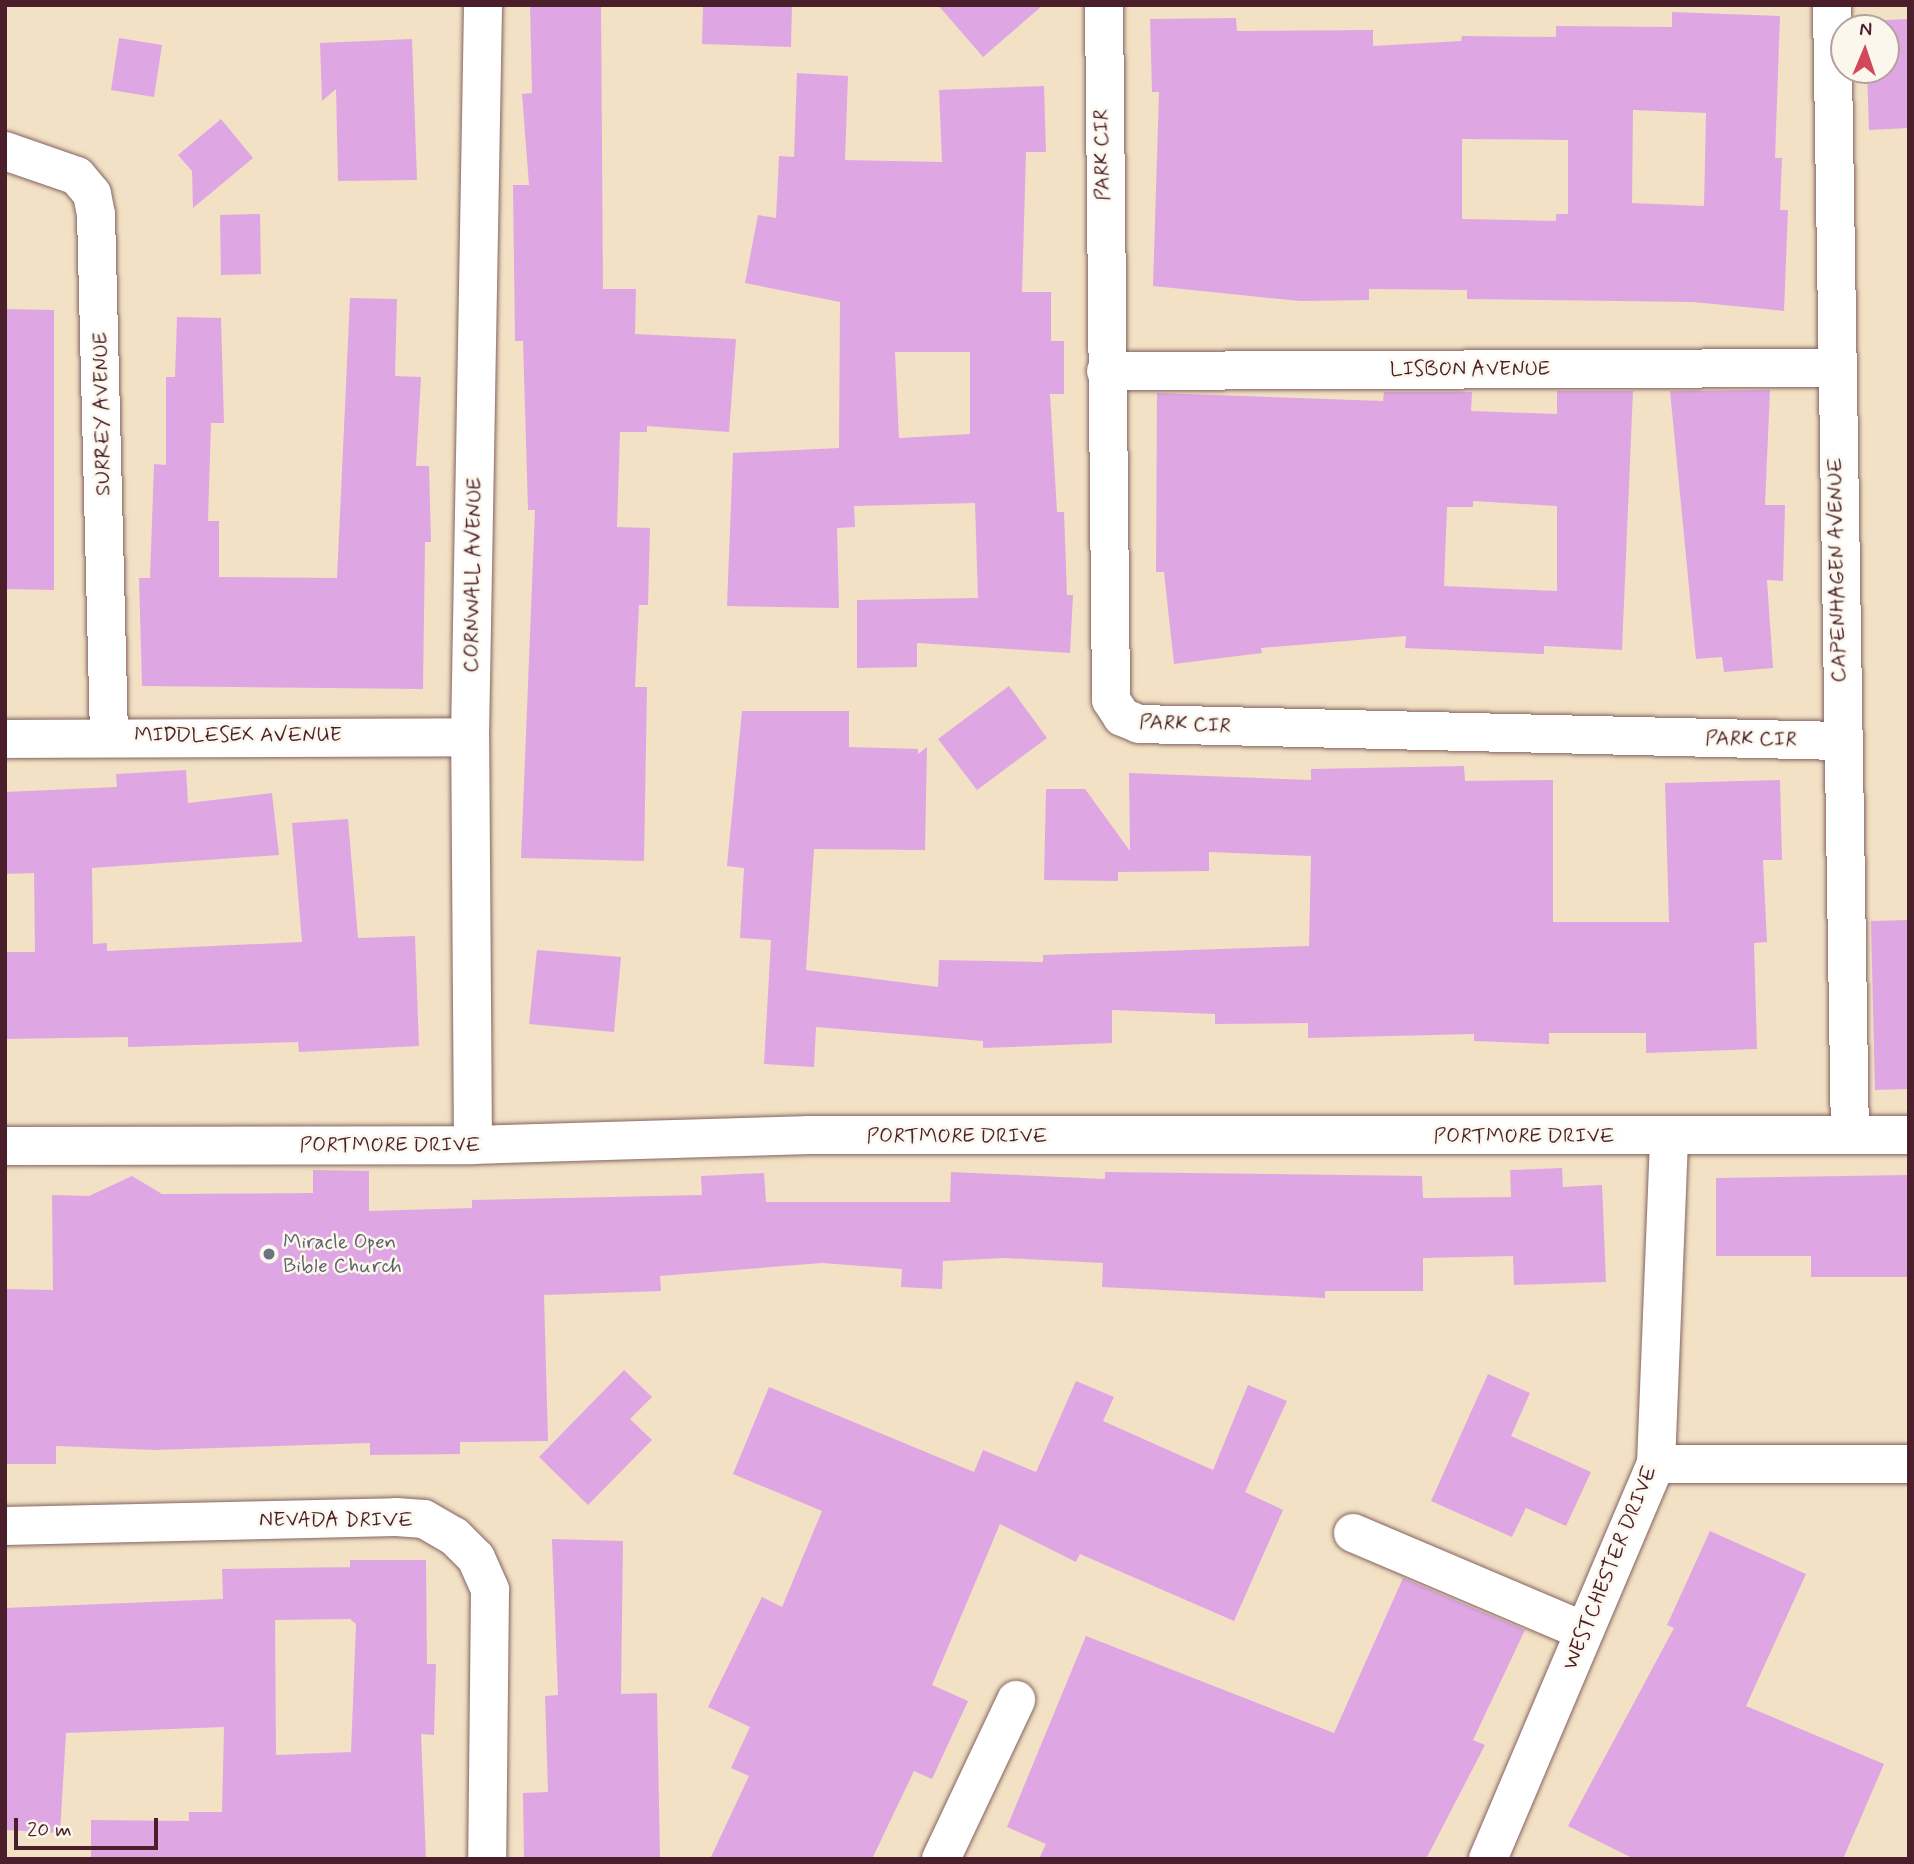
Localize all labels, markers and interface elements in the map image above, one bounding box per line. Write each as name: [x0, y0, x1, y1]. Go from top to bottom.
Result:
north arrow: [1830, 14, 1900, 84]
text: N: [1859, 17, 1872, 42]
street label: PARK CIR: [1089, 109, 1115, 201]
street label: SURREY AVENUE: [88, 330, 116, 498]
street label: LISBON AVENUE: [1388, 356, 1552, 382]
street label: CAPENHAGEN AVENUE: [1822, 457, 1852, 683]
street label: CORNWALL AVENUE: [459, 476, 487, 674]
street label: PARK CIR: [1139, 709, 1231, 739]
street label: MIDDLESEX AVENUE: [134, 722, 342, 748]
street label: PARK CIR: [1705, 726, 1797, 752]
street label: PORTMORE DRIVE: [866, 1123, 1048, 1149]
street label: PORTMORE DRIVE: [1433, 1123, 1615, 1149]
street label: PORTMORE DRIVE: [299, 1132, 481, 1158]
place label: Miracle Open Bible Church: [283, 1229, 400, 1279]
marker: Miracle Open Bible Church: [261, 1246, 277, 1262]
street label: WESTCHESTER DRIVE: [1557, 1462, 1663, 1674]
street label: NEVADA DRIVE: [259, 1507, 413, 1533]
scale bar: [18, 1804, 161, 1848]
text: 20 m: [27, 1816, 72, 1844]

